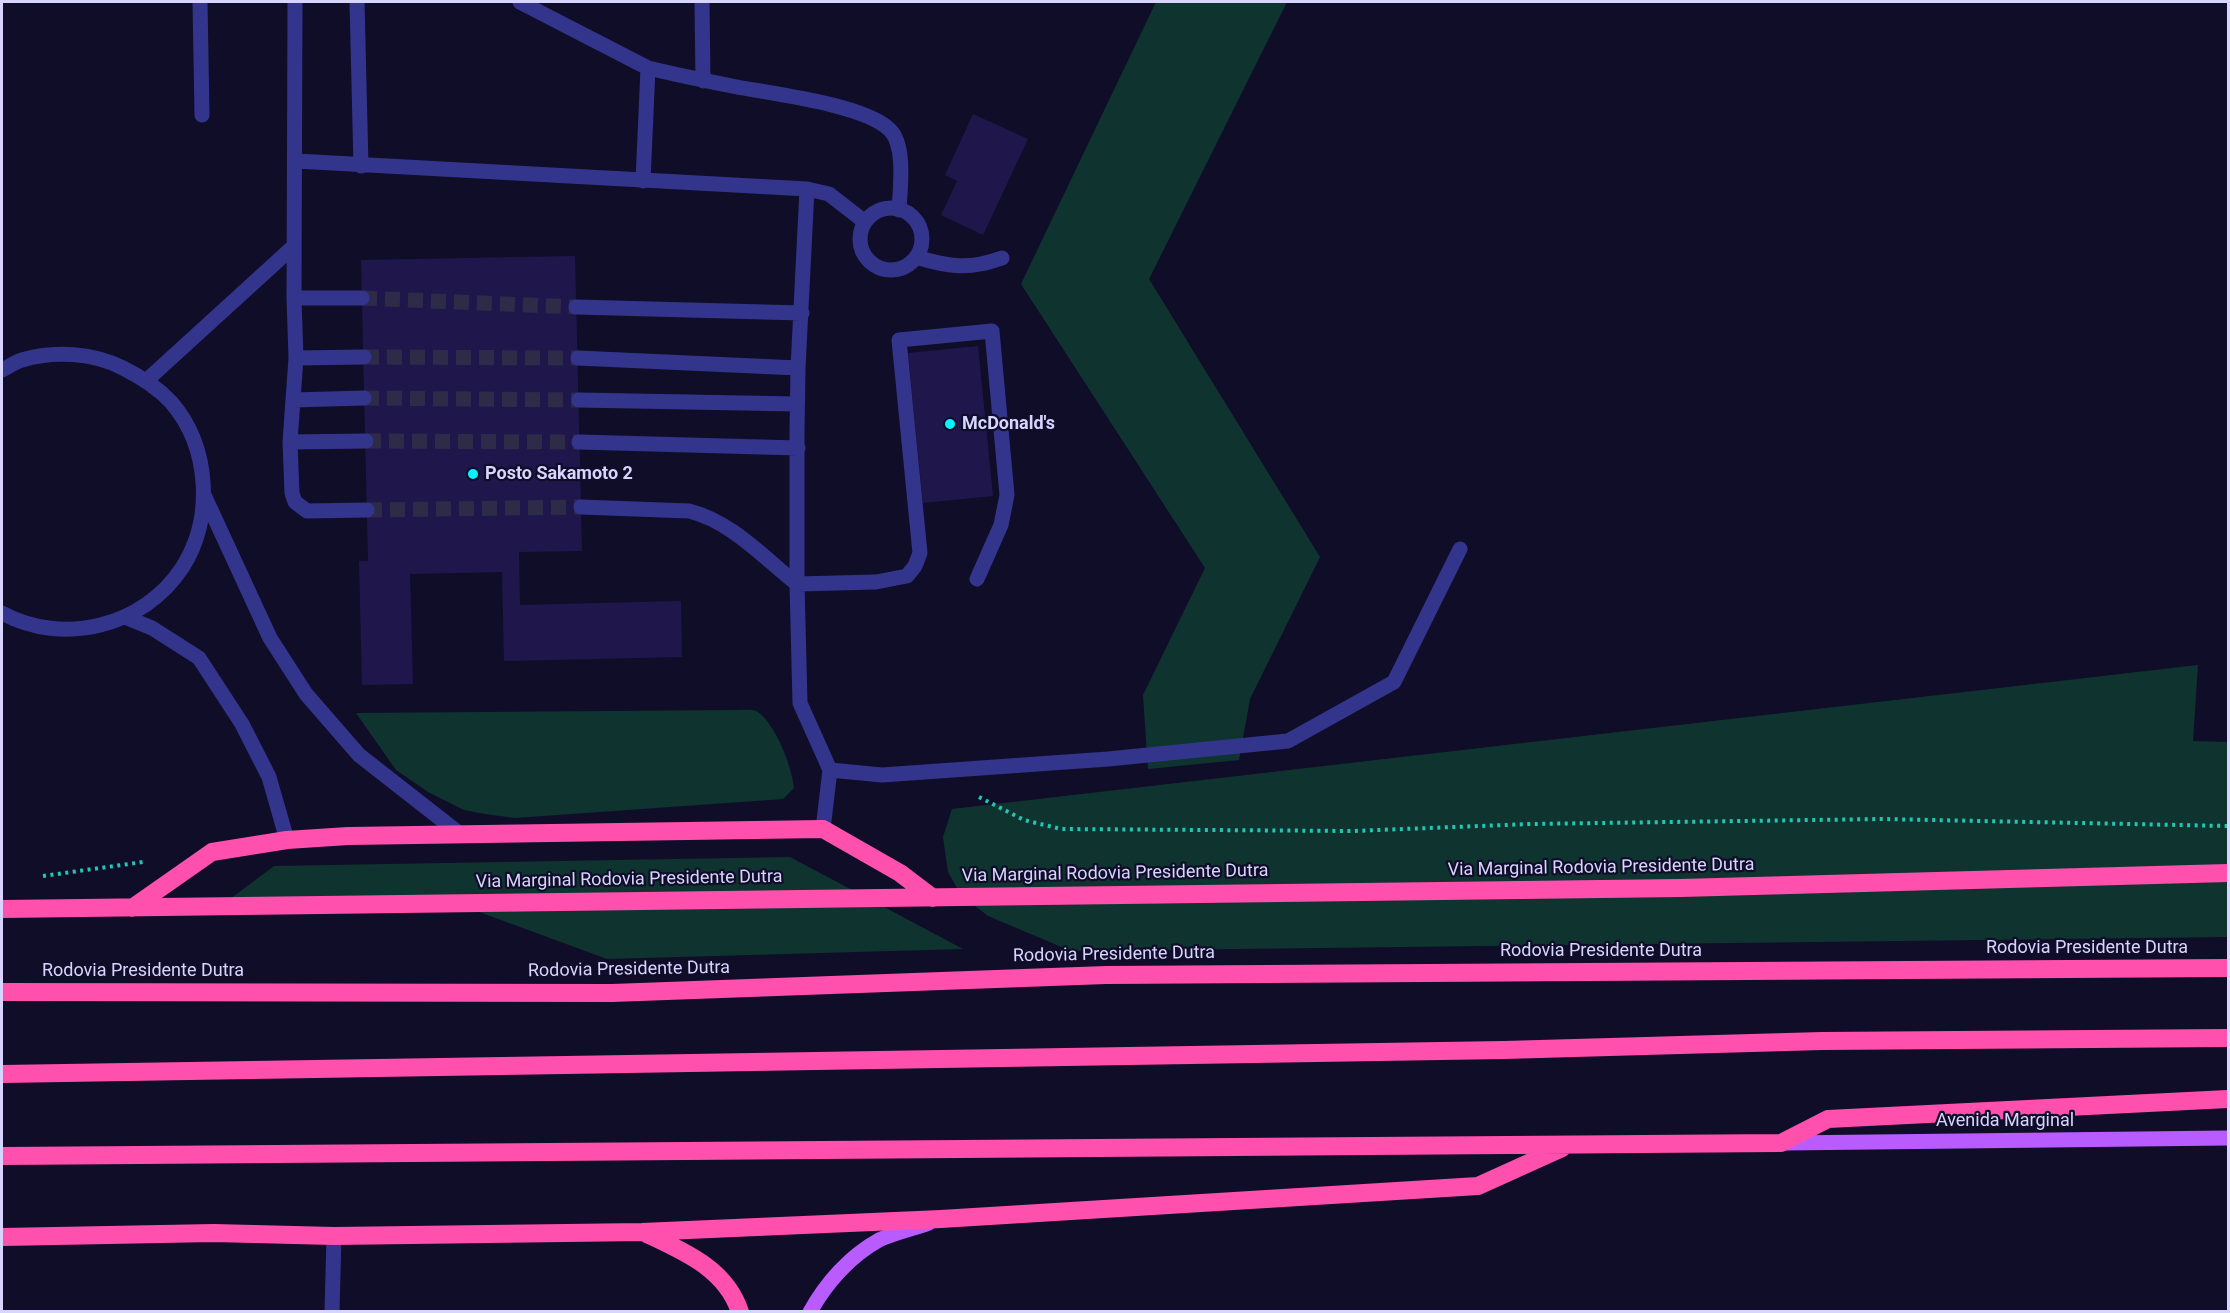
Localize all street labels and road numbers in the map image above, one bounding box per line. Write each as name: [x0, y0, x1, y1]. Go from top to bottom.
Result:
street label: Via Marginal Rodovia Presidente Dutra: [1447, 855, 1755, 881]
street label: Via Marginal Rodovia Presidente Dutra: [961, 861, 1269, 887]
street label: Via Marginal Rodovia Presidente Dutra: [475, 867, 783, 893]
street label: Rodovia Presidente Dutra: [1986, 937, 2188, 959]
street label: Rodovia Presidente Dutra: [1500, 940, 1702, 962]
street label: Rodovia Presidente Dutra: [1013, 942, 1215, 968]
street label: Rodovia Presidente Dutra: [528, 957, 730, 983]
street label: Rodovia Presidente Dutra: [42, 960, 244, 982]
street label: Avenida Marginal: [1936, 1110, 2074, 1132]

